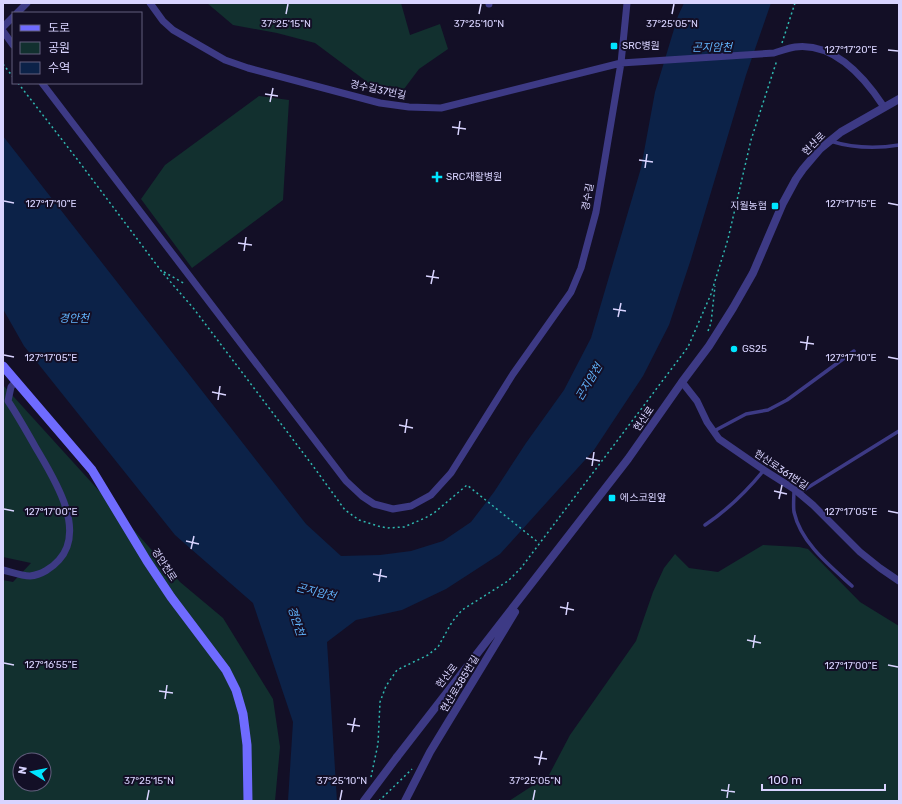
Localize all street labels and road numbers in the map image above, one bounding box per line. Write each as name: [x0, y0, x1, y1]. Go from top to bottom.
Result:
street label: 경수길37번길: [349, 78, 407, 102]
street label: 현산로: [800, 130, 828, 158]
street label: 경수길: [580, 182, 596, 212]
street label: 현산로: [631, 404, 657, 434]
street label: 현산로361번길: [752, 448, 810, 492]
street label: 경안천로: [149, 546, 179, 584]
street label: 현산로385번길: [438, 653, 482, 715]
street label: 현산로: [434, 661, 460, 691]

